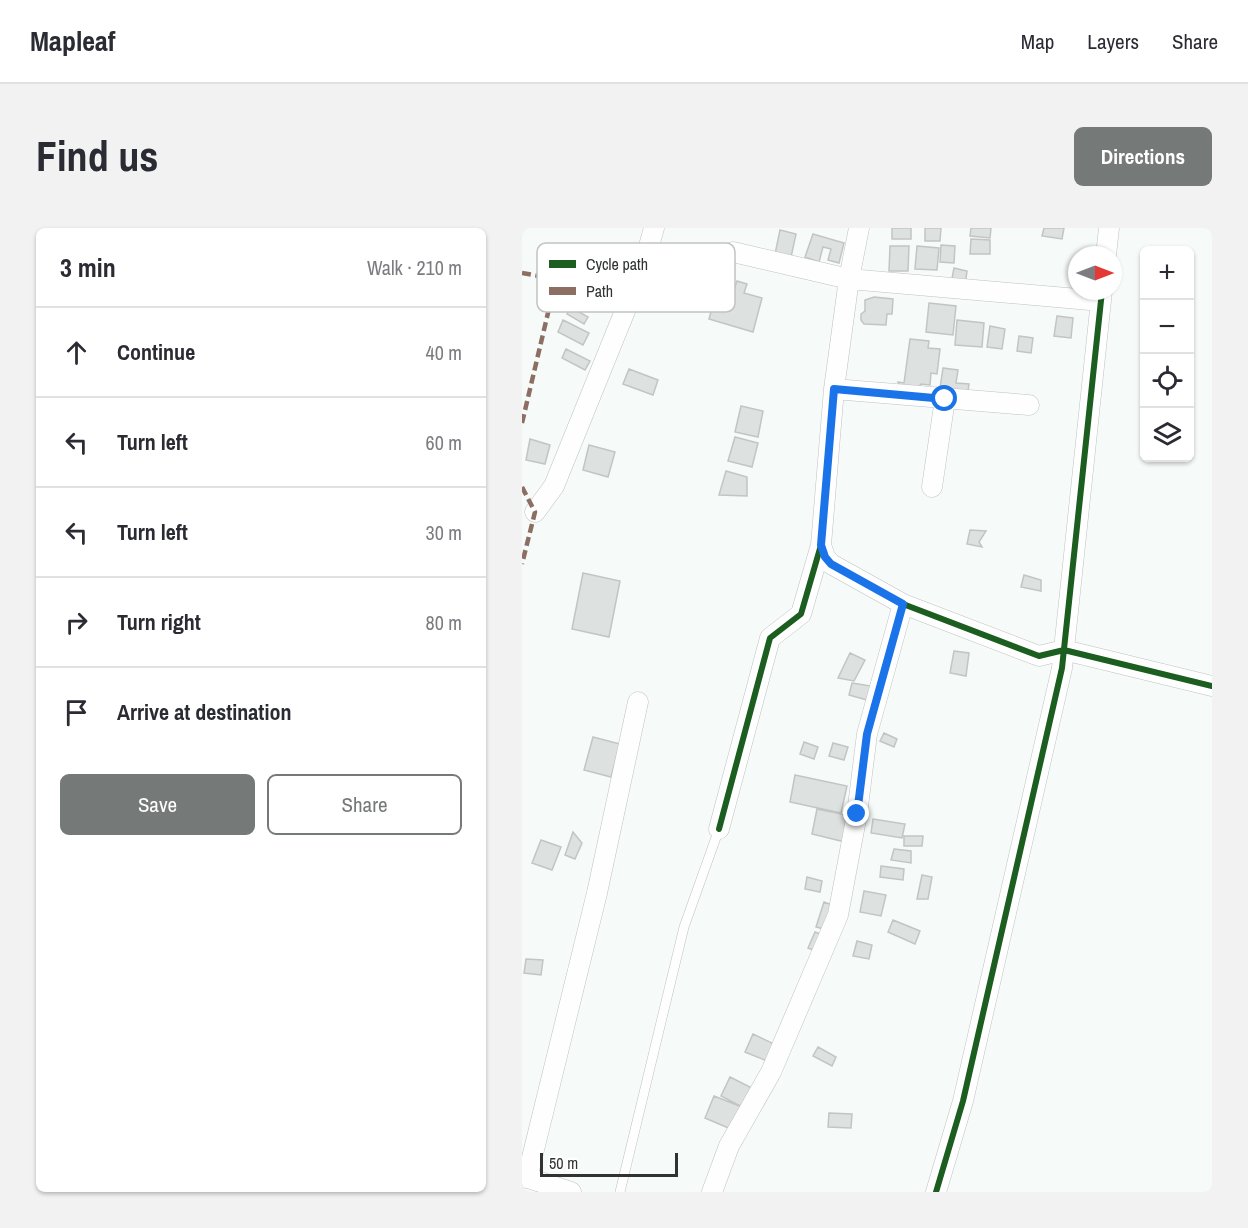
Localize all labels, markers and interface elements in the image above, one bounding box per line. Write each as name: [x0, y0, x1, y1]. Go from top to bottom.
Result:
text: Mapleaf: [30, 22, 115, 60]
text: Map: [1021, 27, 1054, 56]
text: Layers: [1087, 27, 1139, 56]
text: Share: [1172, 27, 1218, 56]
button: Directions: [1074, 127, 1212, 186]
text: Find us: [36, 128, 158, 184]
legend: [537, 243, 735, 312]
north arrow: [1068, 246, 1122, 300]
map controls: [1140, 246, 1194, 462]
button: +: [1140, 246, 1194, 300]
text: 3 min: [60, 250, 116, 285]
text: Cycle path: [586, 253, 648, 275]
text: Walk · 210 m: [367, 254, 462, 281]
text: Path: [586, 280, 613, 302]
button: −: [1140, 300, 1194, 354]
icon: ahead: [60, 336, 93, 369]
text: Continue: [117, 337, 195, 367]
text: 40 m: [426, 339, 462, 366]
button: locate: [1140, 354, 1194, 408]
route start: [931, 385, 957, 411]
button: layers: [1140, 408, 1194, 462]
icon: left: [60, 426, 93, 459]
text: Turn left: [117, 427, 188, 457]
text: 60 m: [426, 429, 462, 456]
icon: left: [60, 516, 93, 549]
text: Turn left: [117, 517, 188, 547]
text: 30 m: [426, 519, 462, 546]
icon: right: [60, 606, 93, 639]
text: Turn right: [117, 607, 201, 637]
text: 80 m: [426, 609, 462, 636]
icon: arrive: [60, 696, 93, 729]
text: Arrive at destination: [117, 697, 291, 727]
button: Save: [60, 774, 255, 835]
button: Share: [267, 774, 462, 835]
route end: [843, 800, 869, 826]
scale bar: [540, 1150, 678, 1178]
text: 50 m: [549, 1152, 578, 1174]

